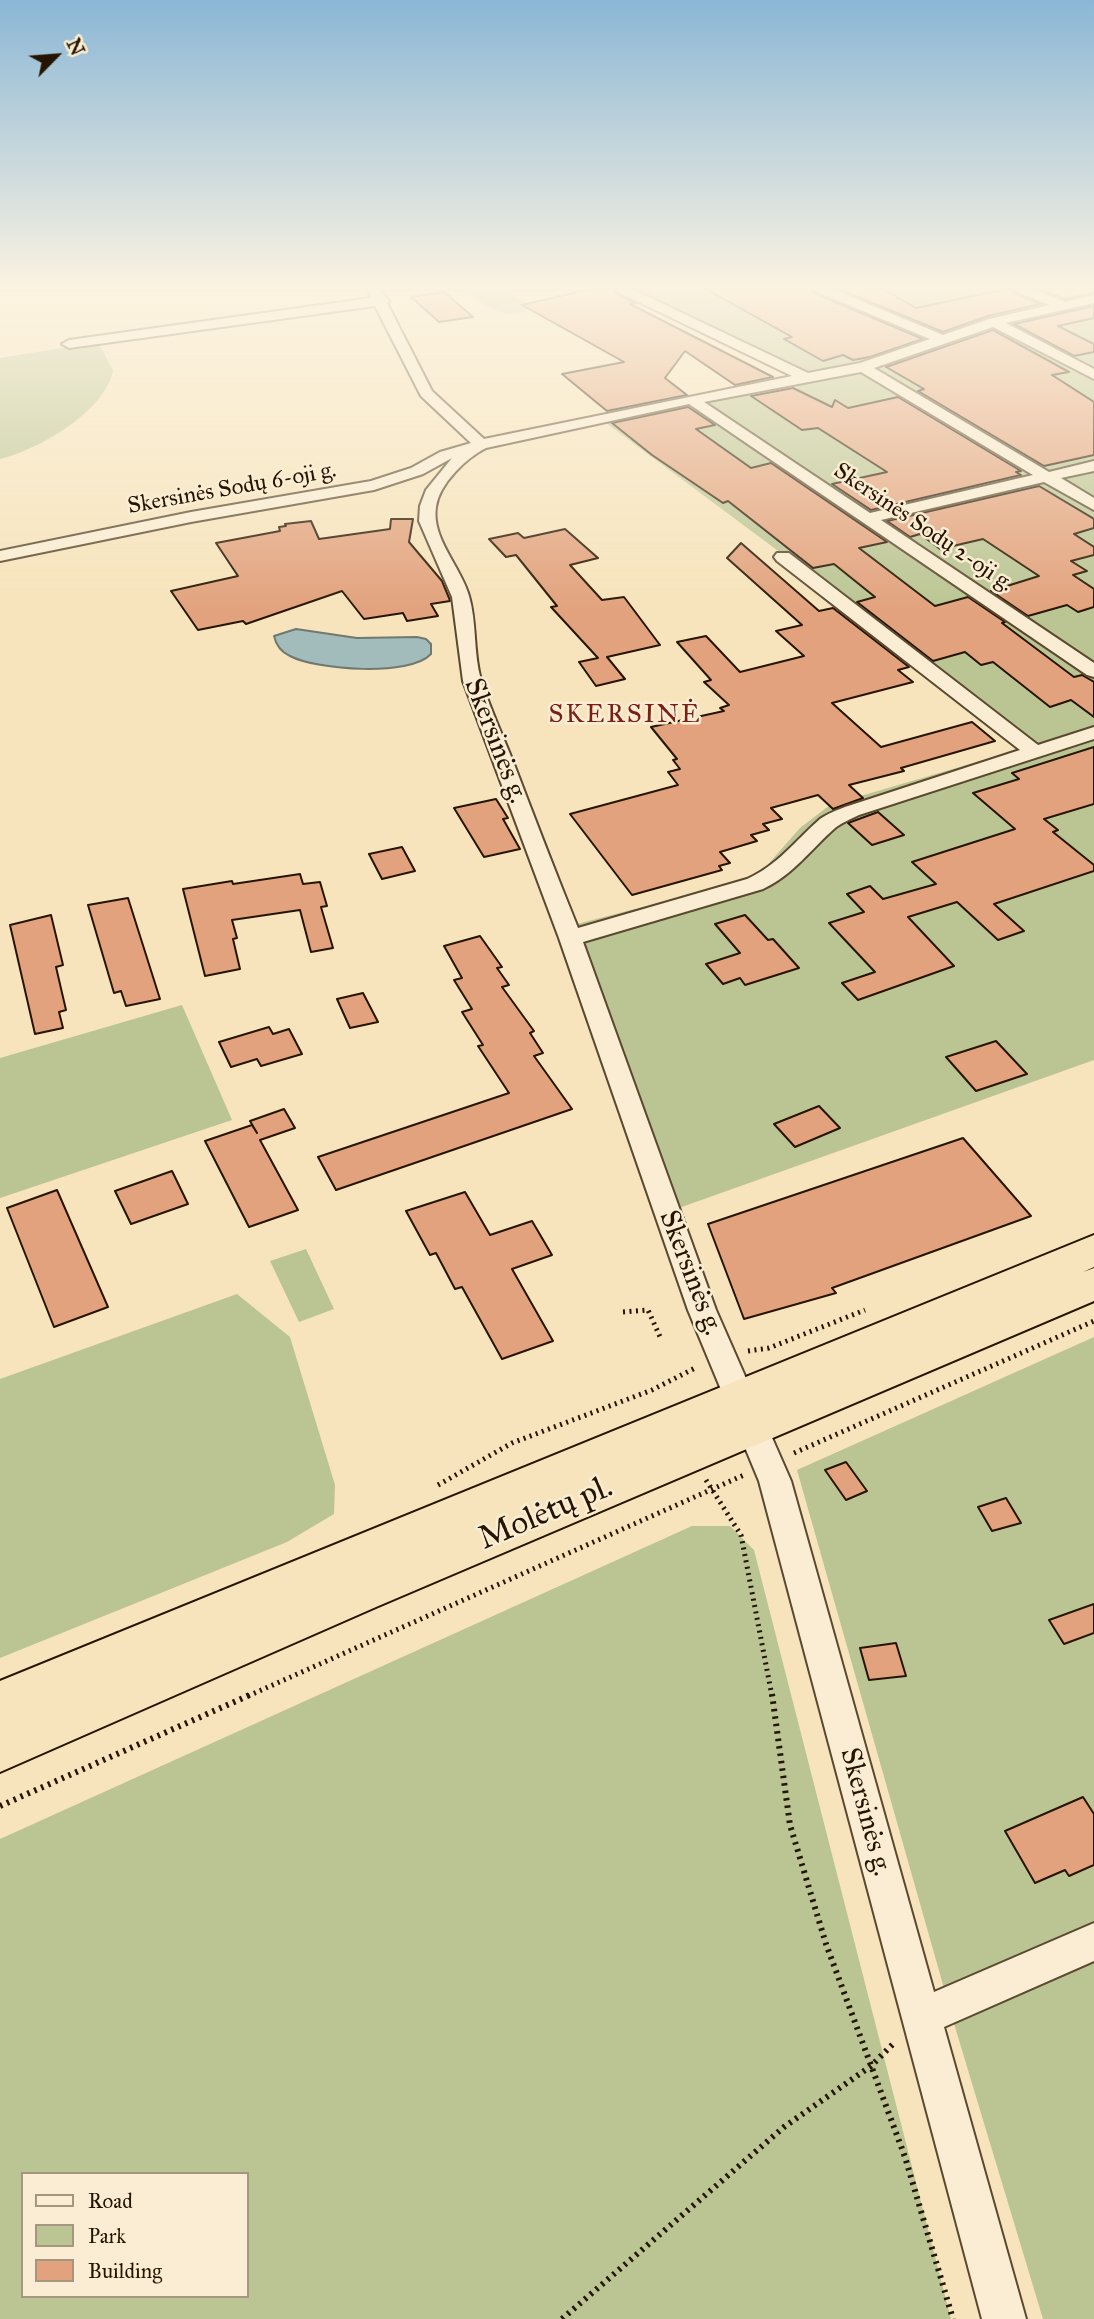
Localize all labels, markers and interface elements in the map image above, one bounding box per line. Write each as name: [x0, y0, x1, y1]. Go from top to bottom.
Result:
north arrow: [21, 21, 91, 91]
text: N: [62, 35, 89, 59]
street label: Skersinės Sodų 6-oji g.: [126, 457, 338, 521]
street label: Skersinės Sodų 2-oji g.: [828, 458, 1018, 598]
street label: Skersinės g.: [456, 674, 534, 808]
district label: SKERSINĖ: [549, 700, 701, 732]
street label: Skersinės g.: [651, 1206, 729, 1340]
street label: Molėtų pl.: [473, 1468, 619, 1560]
street label: Skersinės g.: [832, 1744, 898, 1880]
legend: [21, 2172, 248, 2298]
text: Road: [88, 2188, 133, 2214]
text: Park: [88, 2223, 126, 2249]
text: Building: [88, 2258, 162, 2284]

